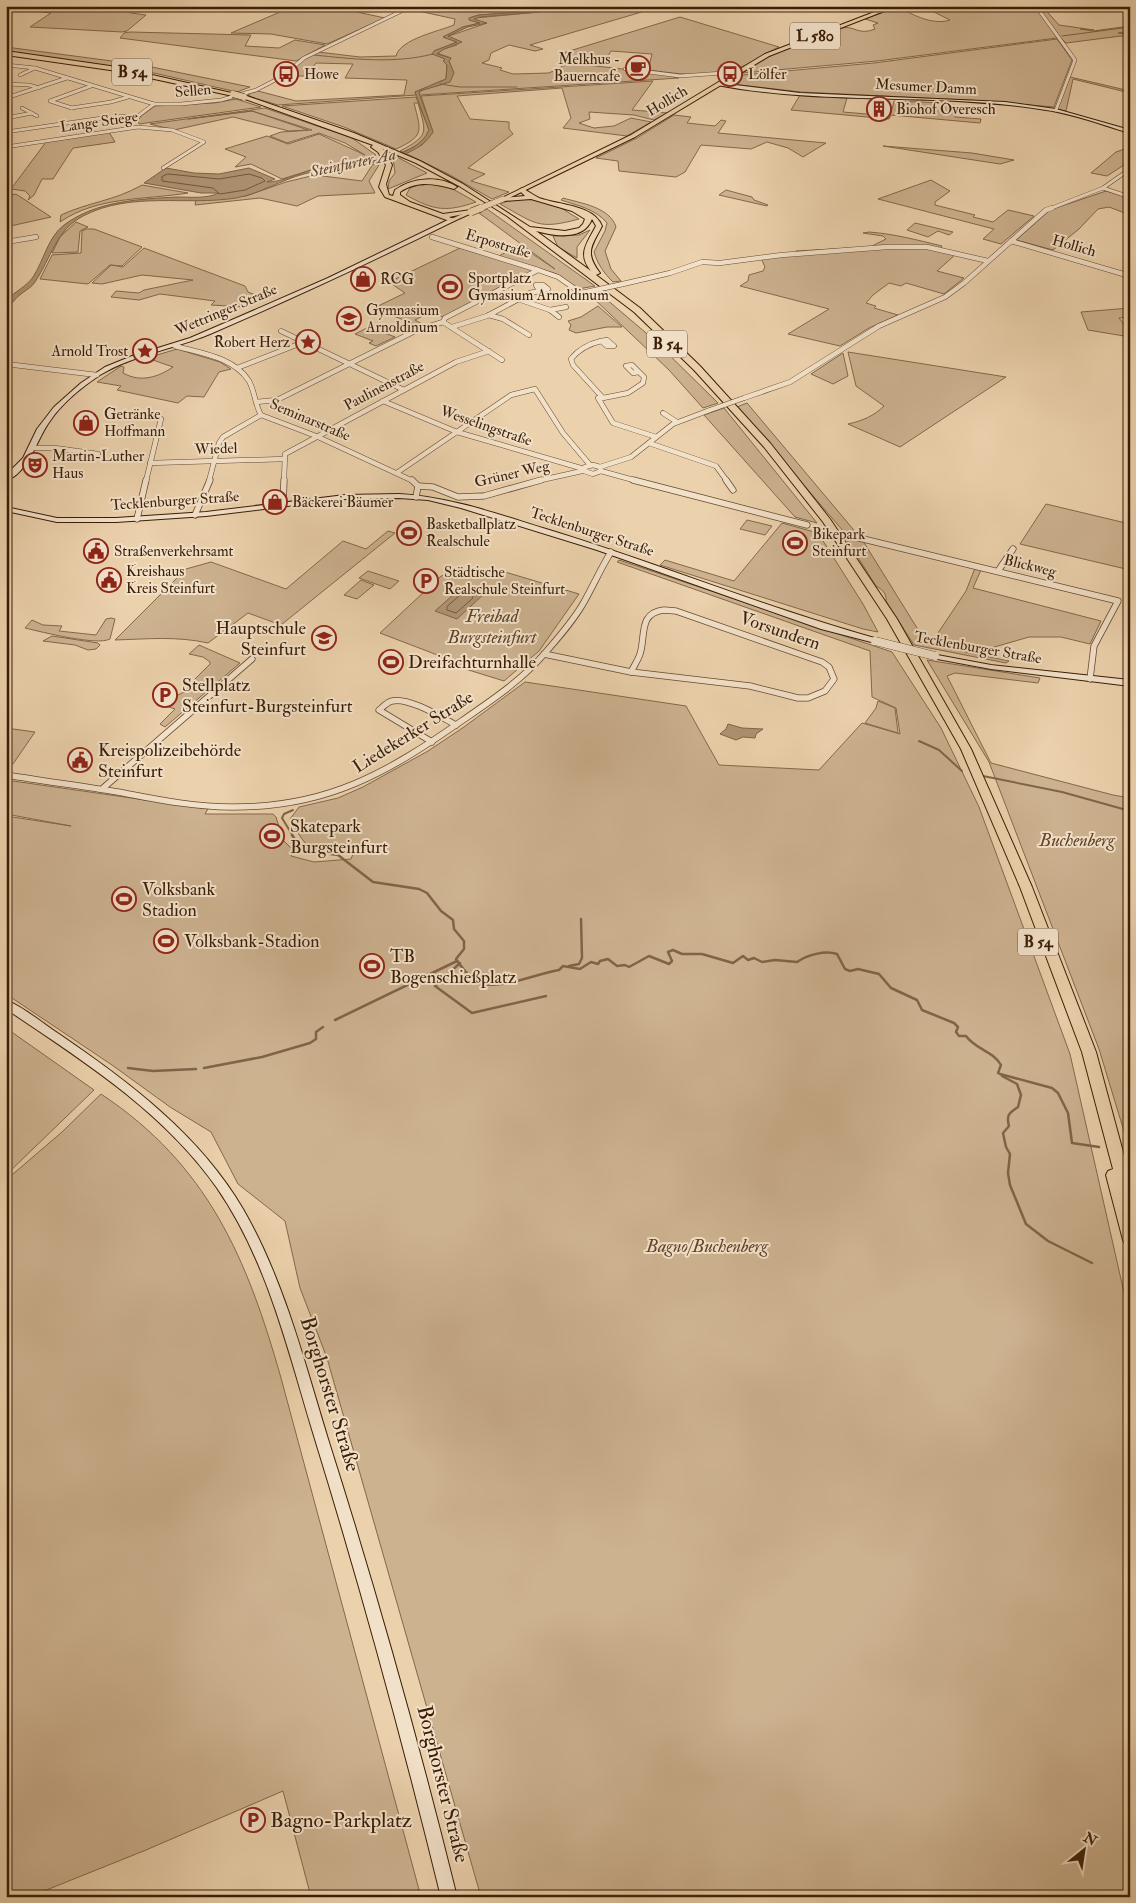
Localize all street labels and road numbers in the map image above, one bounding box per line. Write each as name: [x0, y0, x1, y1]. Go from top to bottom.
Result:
road number: L 580: [790, 22, 840, 50]
road number: B 54: [112, 58, 152, 86]
street label: Mesumer Damm: [875, 75, 978, 99]
street label: Sellen: [174, 80, 212, 102]
street label: Hollich: [643, 81, 691, 121]
street label: Lange Stiege: [59, 107, 139, 137]
street label: Erpostraße: [463, 225, 533, 264]
street label: Hollich: [1050, 231, 1098, 261]
street label: Wettringer Straße: [171, 280, 280, 340]
road number: B 54: [647, 330, 687, 358]
street label: Paulinenstraße: [341, 357, 427, 415]
street label: Seminarstraße: [267, 394, 353, 446]
street label: Wesselingstraße: [437, 401, 534, 451]
street label: Wiedel: [193, 439, 238, 459]
street label: Grüner Weg: [473, 456, 552, 492]
street label: Tecklenburger Straße: [110, 487, 240, 515]
street label: Tecklenburger Straße: [528, 503, 656, 561]
street label: Blickweg: [1002, 550, 1059, 582]
street label: Vorsundern: [737, 607, 823, 655]
street label: Tecklenburger Straße: [913, 627, 1043, 669]
street label: Liedekerker Straße: [349, 686, 478, 778]
road number: B 54: [1018, 929, 1058, 956]
street label: Borghorster Straße: [294, 1313, 367, 1475]
street label: Borghorster Straße: [410, 1703, 476, 1866]

